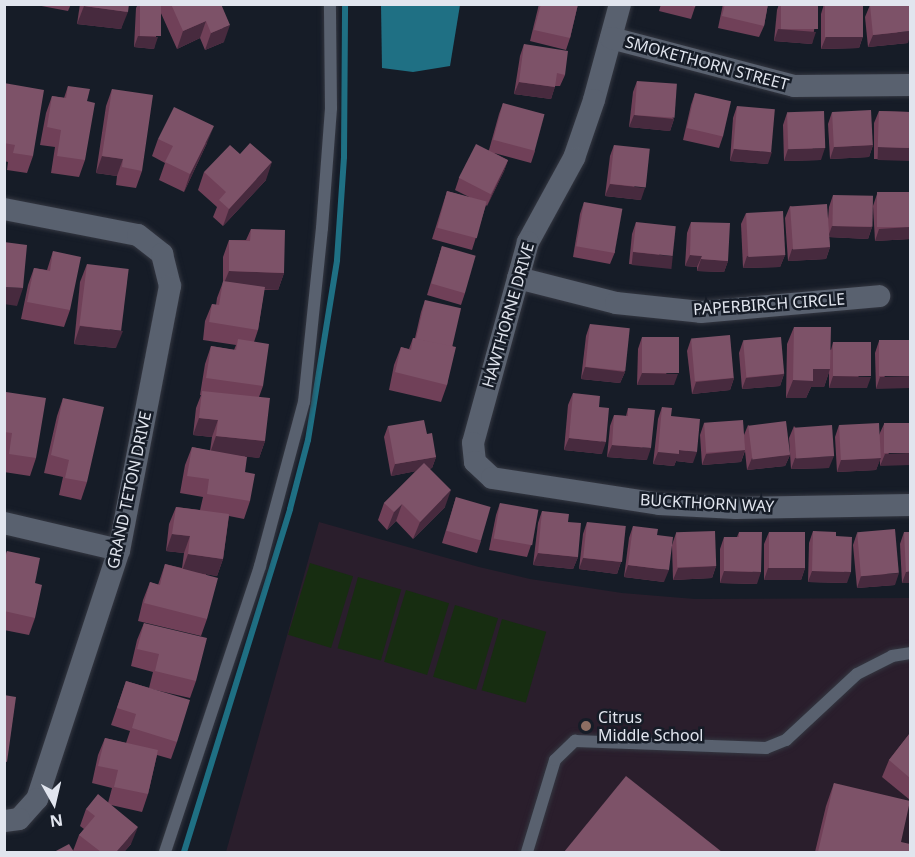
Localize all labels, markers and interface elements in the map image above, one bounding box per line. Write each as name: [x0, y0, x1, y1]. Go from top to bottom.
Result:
street label: SMOKETHORN STREET: [623, 32, 791, 94]
street label: HAWTHORNE DRIVE: [478, 240, 538, 390]
street label: PAPERBIRCH CIRCLE: [692, 289, 846, 319]
street label: GRAND TETON DRIVE: [103, 409, 155, 571]
street label: BUCKTHORN WAY: [639, 490, 775, 516]
place label: Citrus Middle School: [598, 707, 703, 745]
marker: Citrus Middle School: [579, 719, 593, 733]
north arrow: [24, 773, 84, 833]
text: N: [49, 809, 64, 833]

